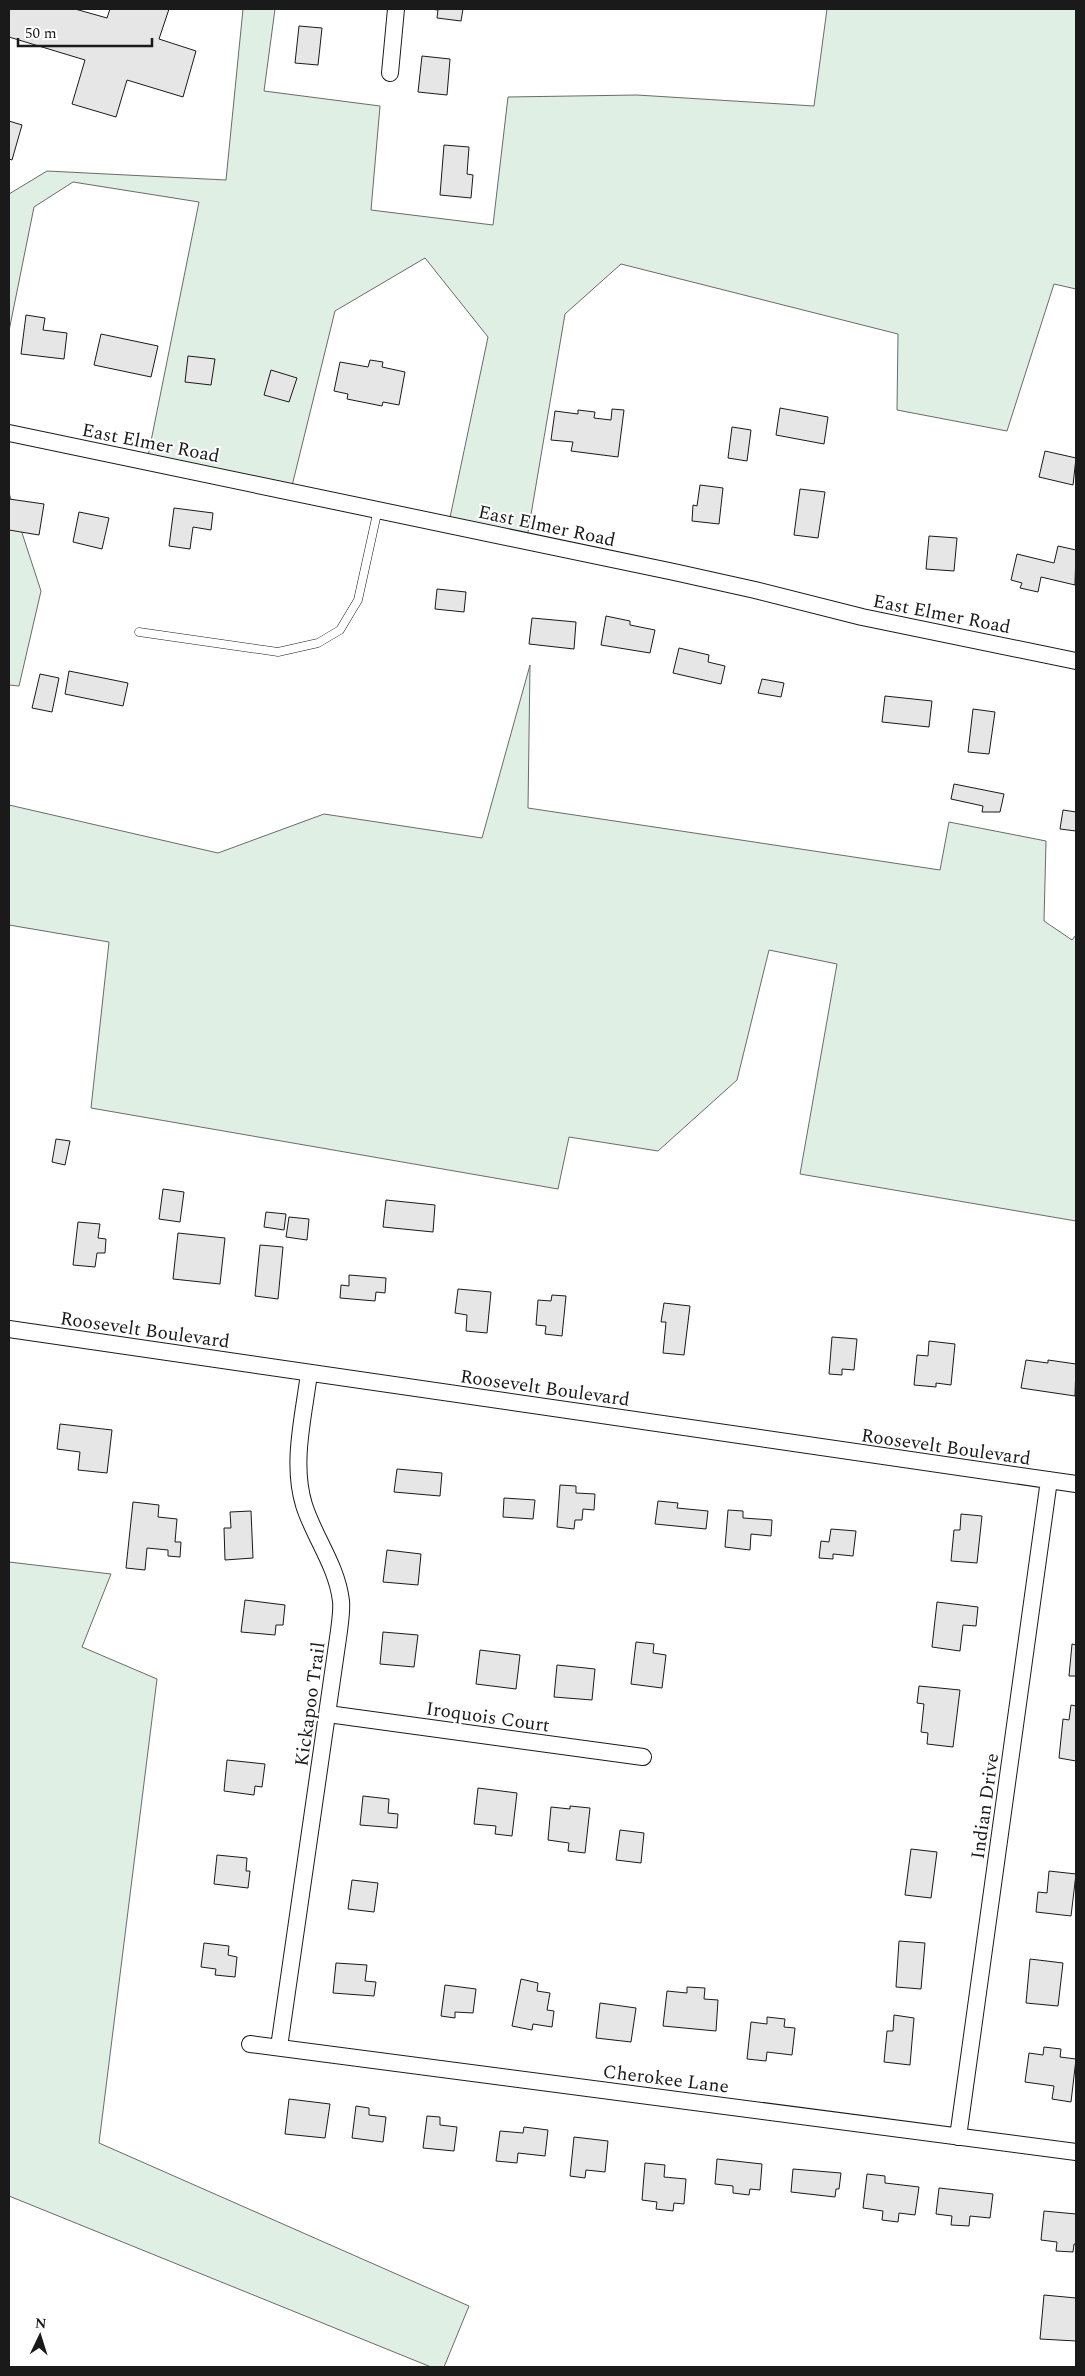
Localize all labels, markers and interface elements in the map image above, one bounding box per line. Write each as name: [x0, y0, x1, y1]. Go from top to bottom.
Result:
scale bar: [18, 15, 151, 47]
text: 50 m: [25, 22, 57, 45]
street label: East Elmer Road: [79, 416, 222, 471]
street label: East Elmer Road: [475, 498, 618, 555]
street label: East Elmer Road: [870, 587, 1013, 642]
street label: Roosevelt Boulevard: [58, 1304, 231, 1357]
street label: Roosevelt Boulevard: [458, 1362, 631, 1415]
street label: Roosevelt Boulevard: [859, 1421, 1032, 1474]
street label: Kickapoo Trail: [287, 1640, 334, 1768]
street label: Iroquois Court: [424, 1694, 552, 1741]
street label: Indian Drive: [964, 1751, 1007, 1861]
street label: Cherokee Lane: [601, 2057, 731, 2102]
north arrow: [15, 2311, 65, 2361]
text: N: [34, 2313, 47, 2334]

